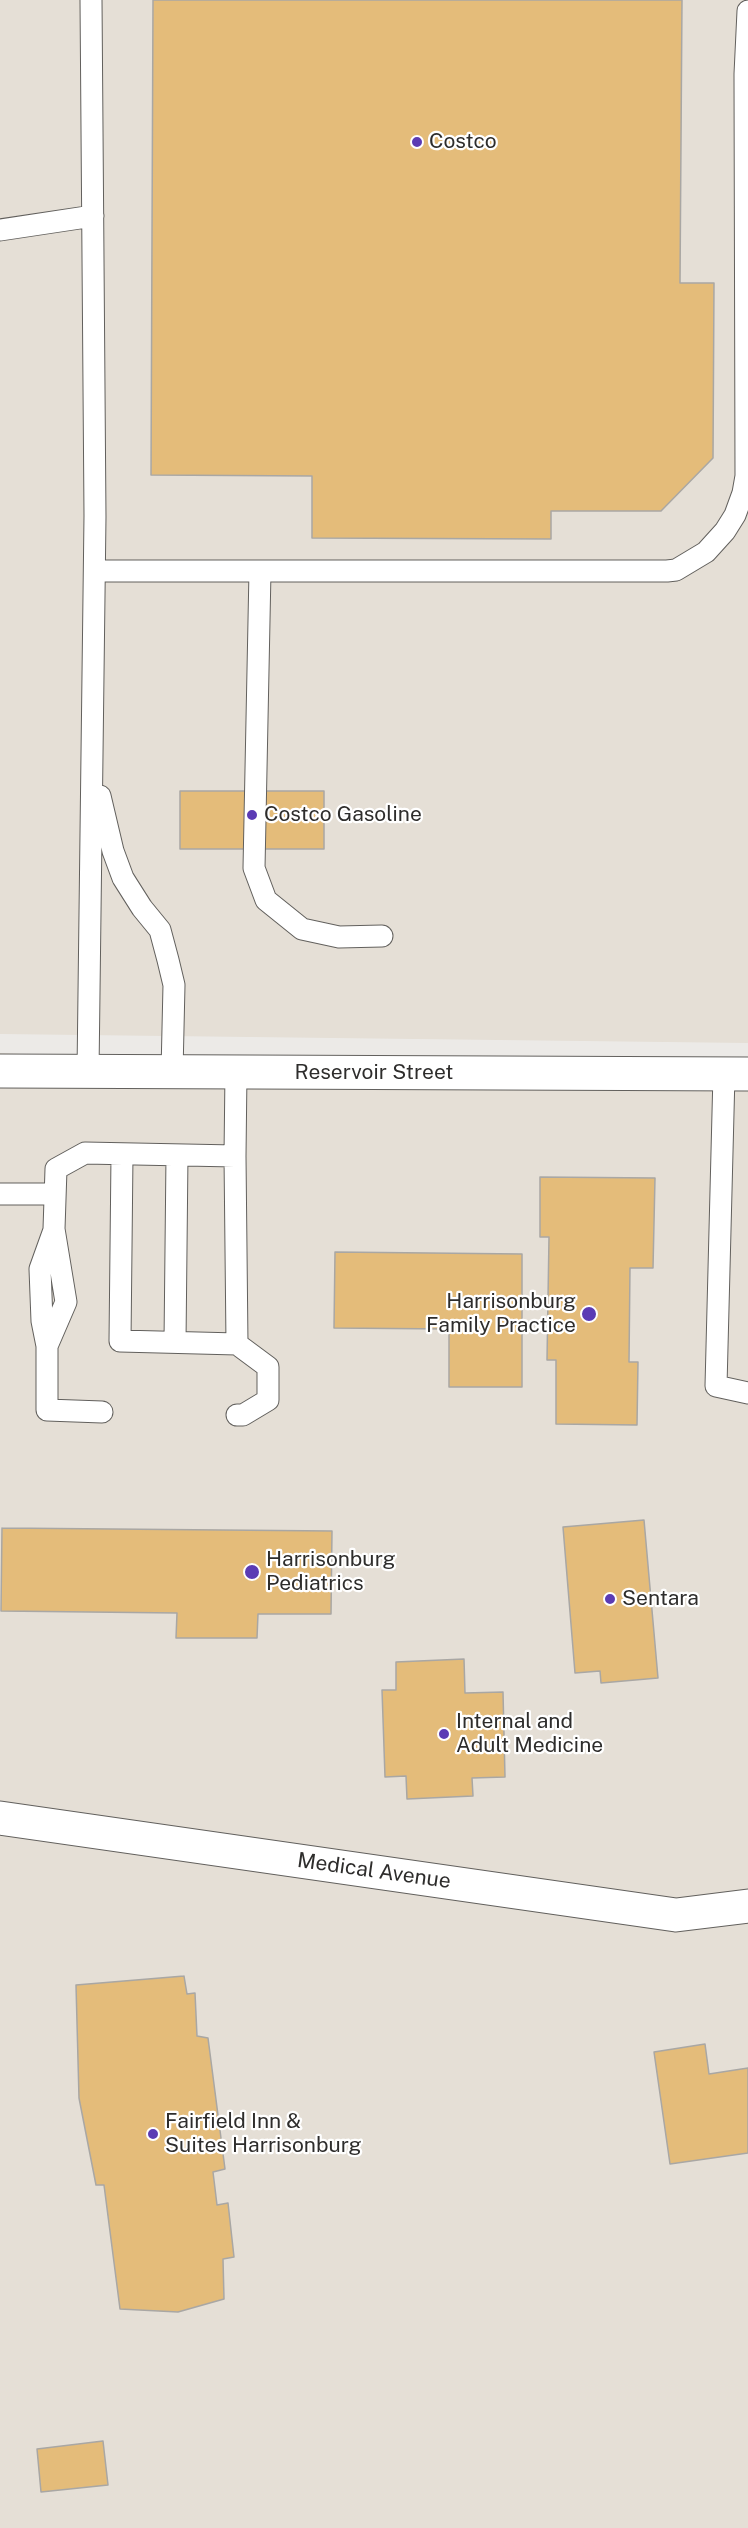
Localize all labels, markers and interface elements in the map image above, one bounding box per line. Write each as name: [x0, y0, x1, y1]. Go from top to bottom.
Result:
place label: Costco: [429, 129, 497, 155]
marker: Costco: [410, 135, 424, 149]
place label: Costco Gasoline: [264, 802, 422, 828]
marker: Costco Gasoline: [245, 808, 259, 822]
street label: Reservoir Street: [295, 1060, 453, 1086]
place label: Harrisonburg Family Practice: [426, 1289, 576, 1339]
marker: Harrisonburg Family Practice: [580, 1305, 598, 1323]
place label: Harrisonburg Pediatrics: [266, 1547, 396, 1597]
marker: Harrisonburg Pediatrics: [243, 1563, 261, 1581]
place label: Sentara: [622, 1586, 699, 1612]
marker: Sentara: [603, 1592, 617, 1606]
place label: Internal and Adult Medicine: [456, 1709, 603, 1759]
marker: Internal and Adult Medicine: [437, 1727, 451, 1741]
street label: Medical Avenue: [296, 1848, 452, 1894]
place label: Fairfield Inn & Suites Harrisonburg: [165, 2109, 362, 2159]
marker: Fairfield Inn & Suites Harrisonburg: [146, 2127, 160, 2141]

